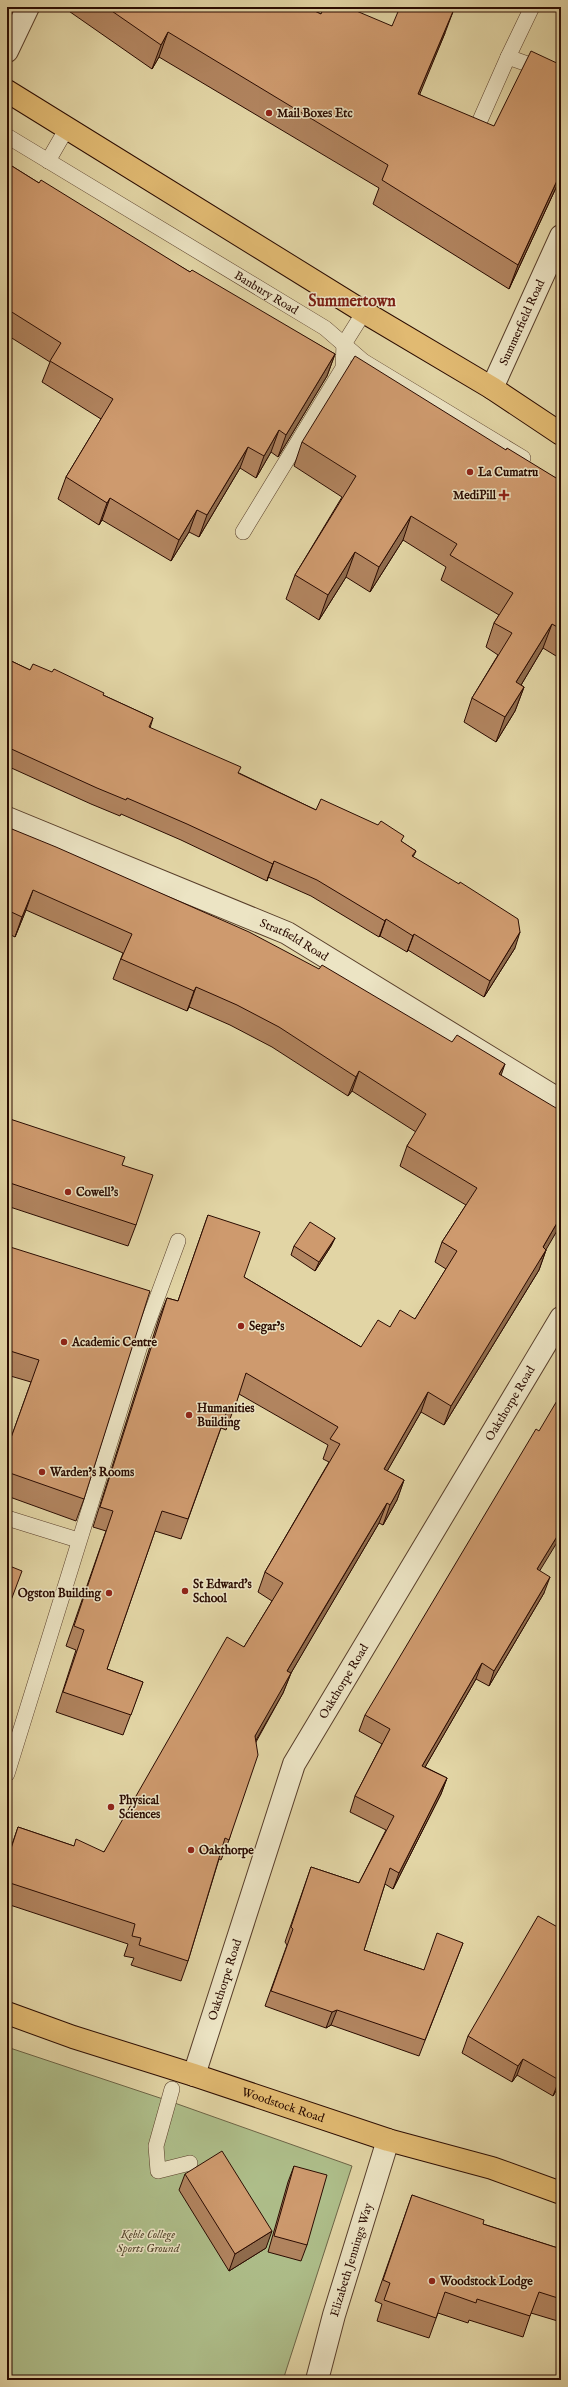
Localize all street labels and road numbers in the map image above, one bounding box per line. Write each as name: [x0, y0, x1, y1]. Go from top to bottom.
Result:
street label: Banbury Road: [231, 268, 301, 318]
street label: Summerfield Road: [496, 277, 548, 368]
street label: Stratfield Road: [257, 916, 331, 965]
street label: Oakthorpe Road: [482, 1363, 539, 1444]
street label: Oakthorpe Road: [316, 1641, 372, 1722]
street label: Oakthorpe Road: [205, 1937, 245, 2023]
street label: Woodstock Road: [240, 2085, 327, 2126]
street label: Elizabeth Jennings Way: [327, 2201, 376, 2319]

